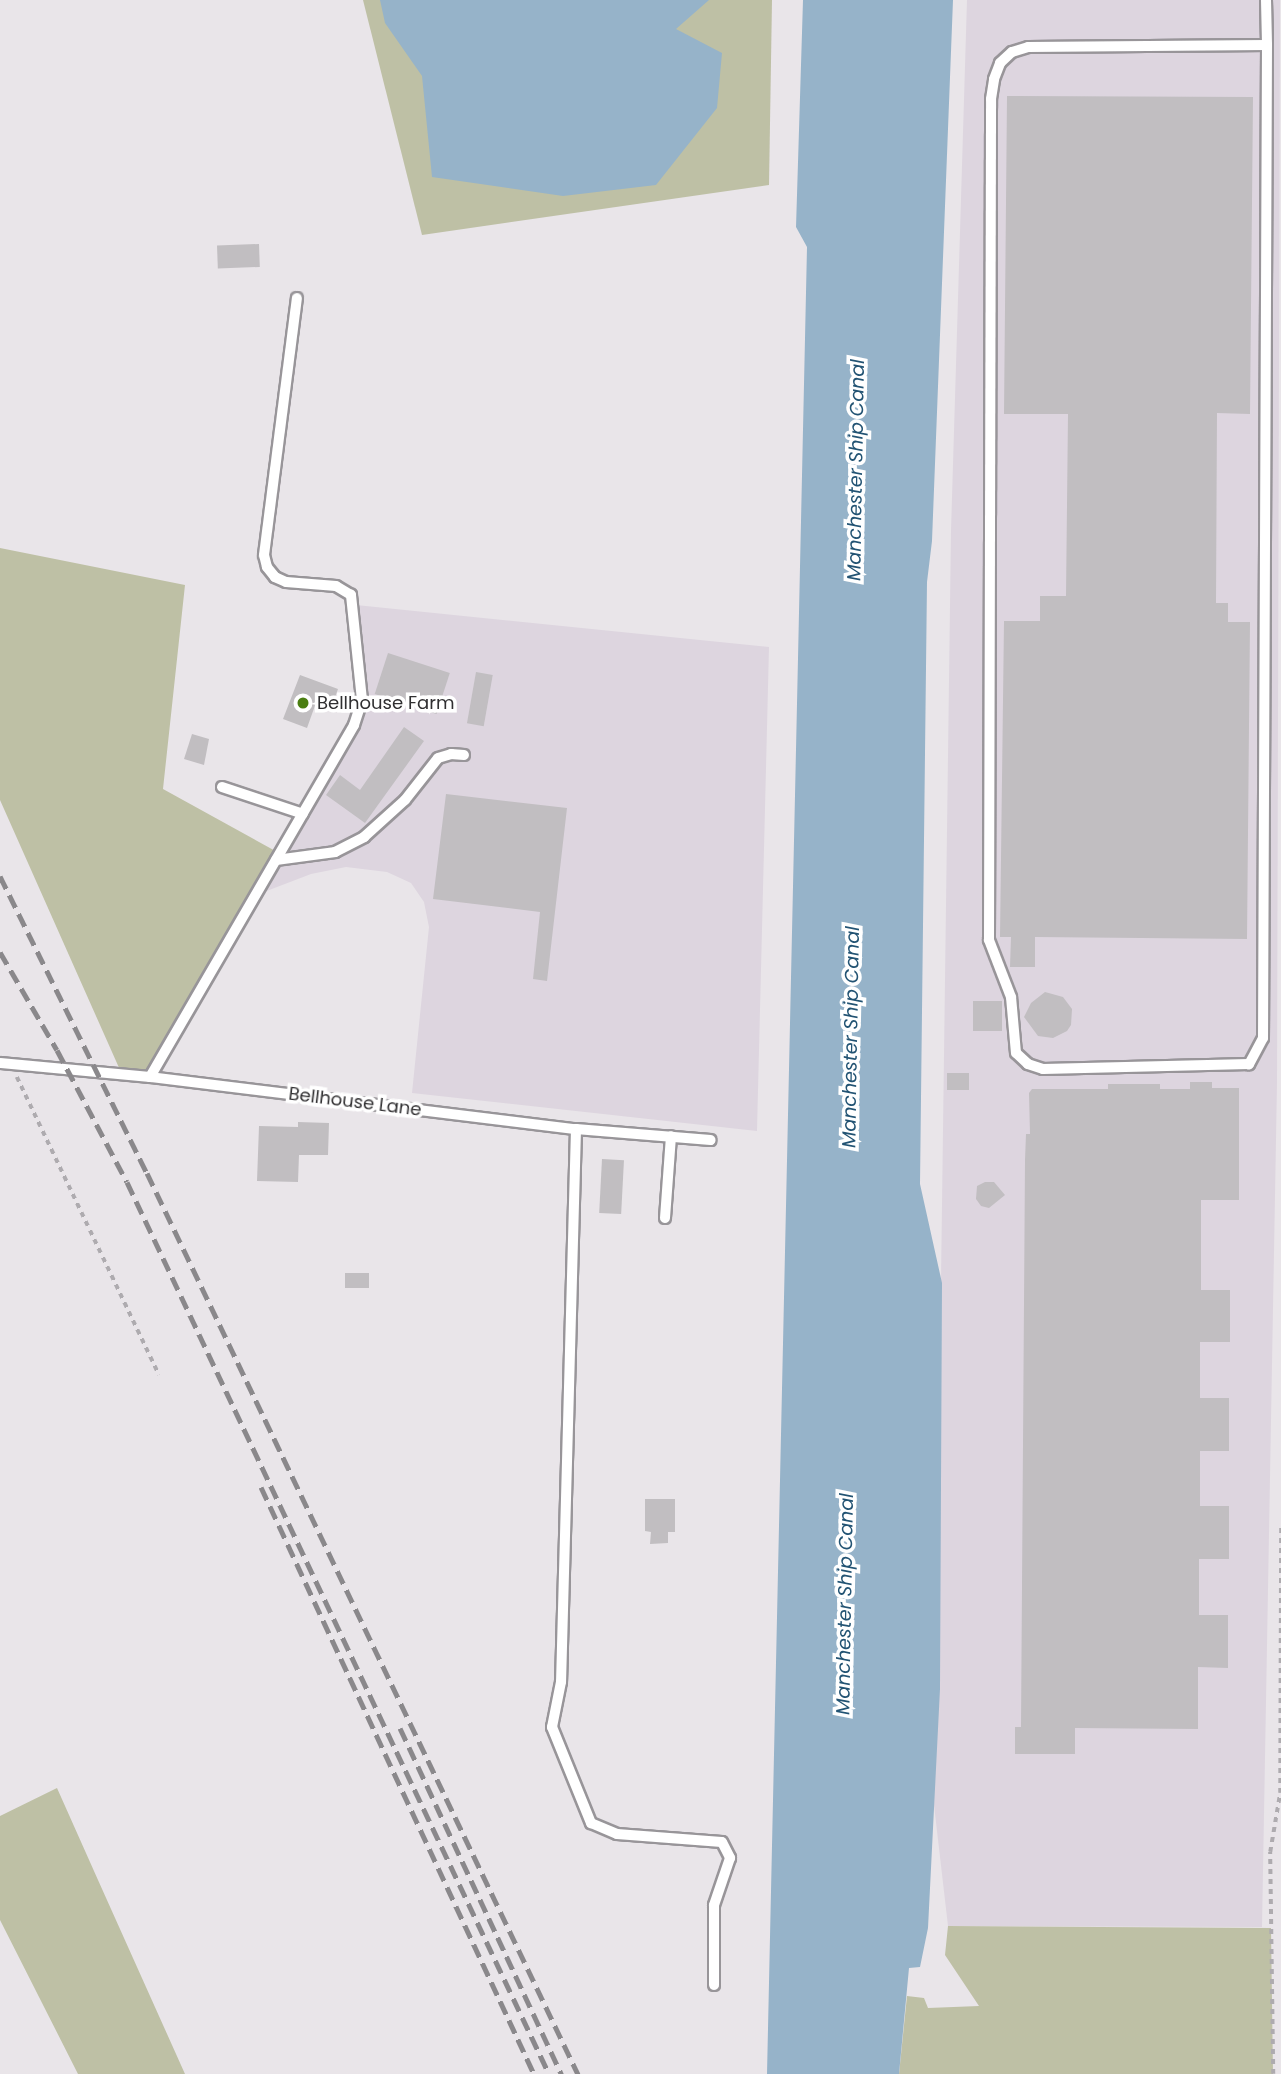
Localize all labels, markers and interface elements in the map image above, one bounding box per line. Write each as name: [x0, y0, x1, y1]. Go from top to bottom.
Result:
water label: Manchester Ship Canal: [843, 359, 869, 581]
place label: Bellhouse Farm: [317, 692, 454, 714]
marker: Bellhouse Farm: [295, 695, 311, 711]
water label: Manchester Ship Canal: [838, 926, 864, 1148]
street label: Bellhouse Lane: [287, 1083, 423, 1121]
water label: Manchester Ship Canal: [832, 1493, 858, 1715]

